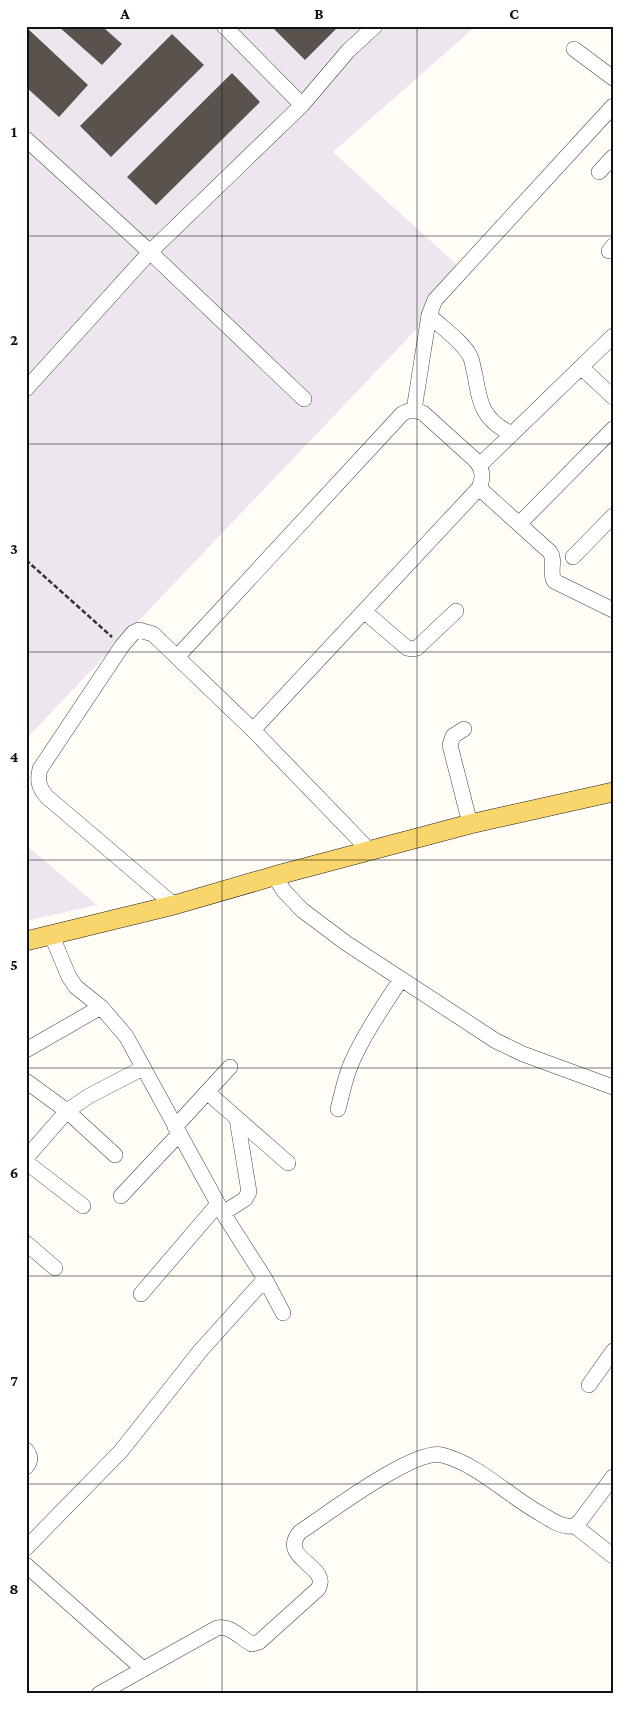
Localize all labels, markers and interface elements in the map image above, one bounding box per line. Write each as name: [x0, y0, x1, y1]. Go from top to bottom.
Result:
text: A: [119, 5, 130, 22]
text: B: [314, 5, 324, 22]
text: C: [509, 5, 519, 22]
text: 1: [11, 123, 17, 140]
text: 2: [10, 331, 18, 348]
text: 3: [10, 540, 18, 557]
text: 4: [10, 748, 19, 765]
text: 5: [10, 956, 18, 973]
text: 6: [10, 1164, 18, 1181]
text: 7: [10, 1372, 18, 1389]
text: 8: [9, 1580, 19, 1597]

